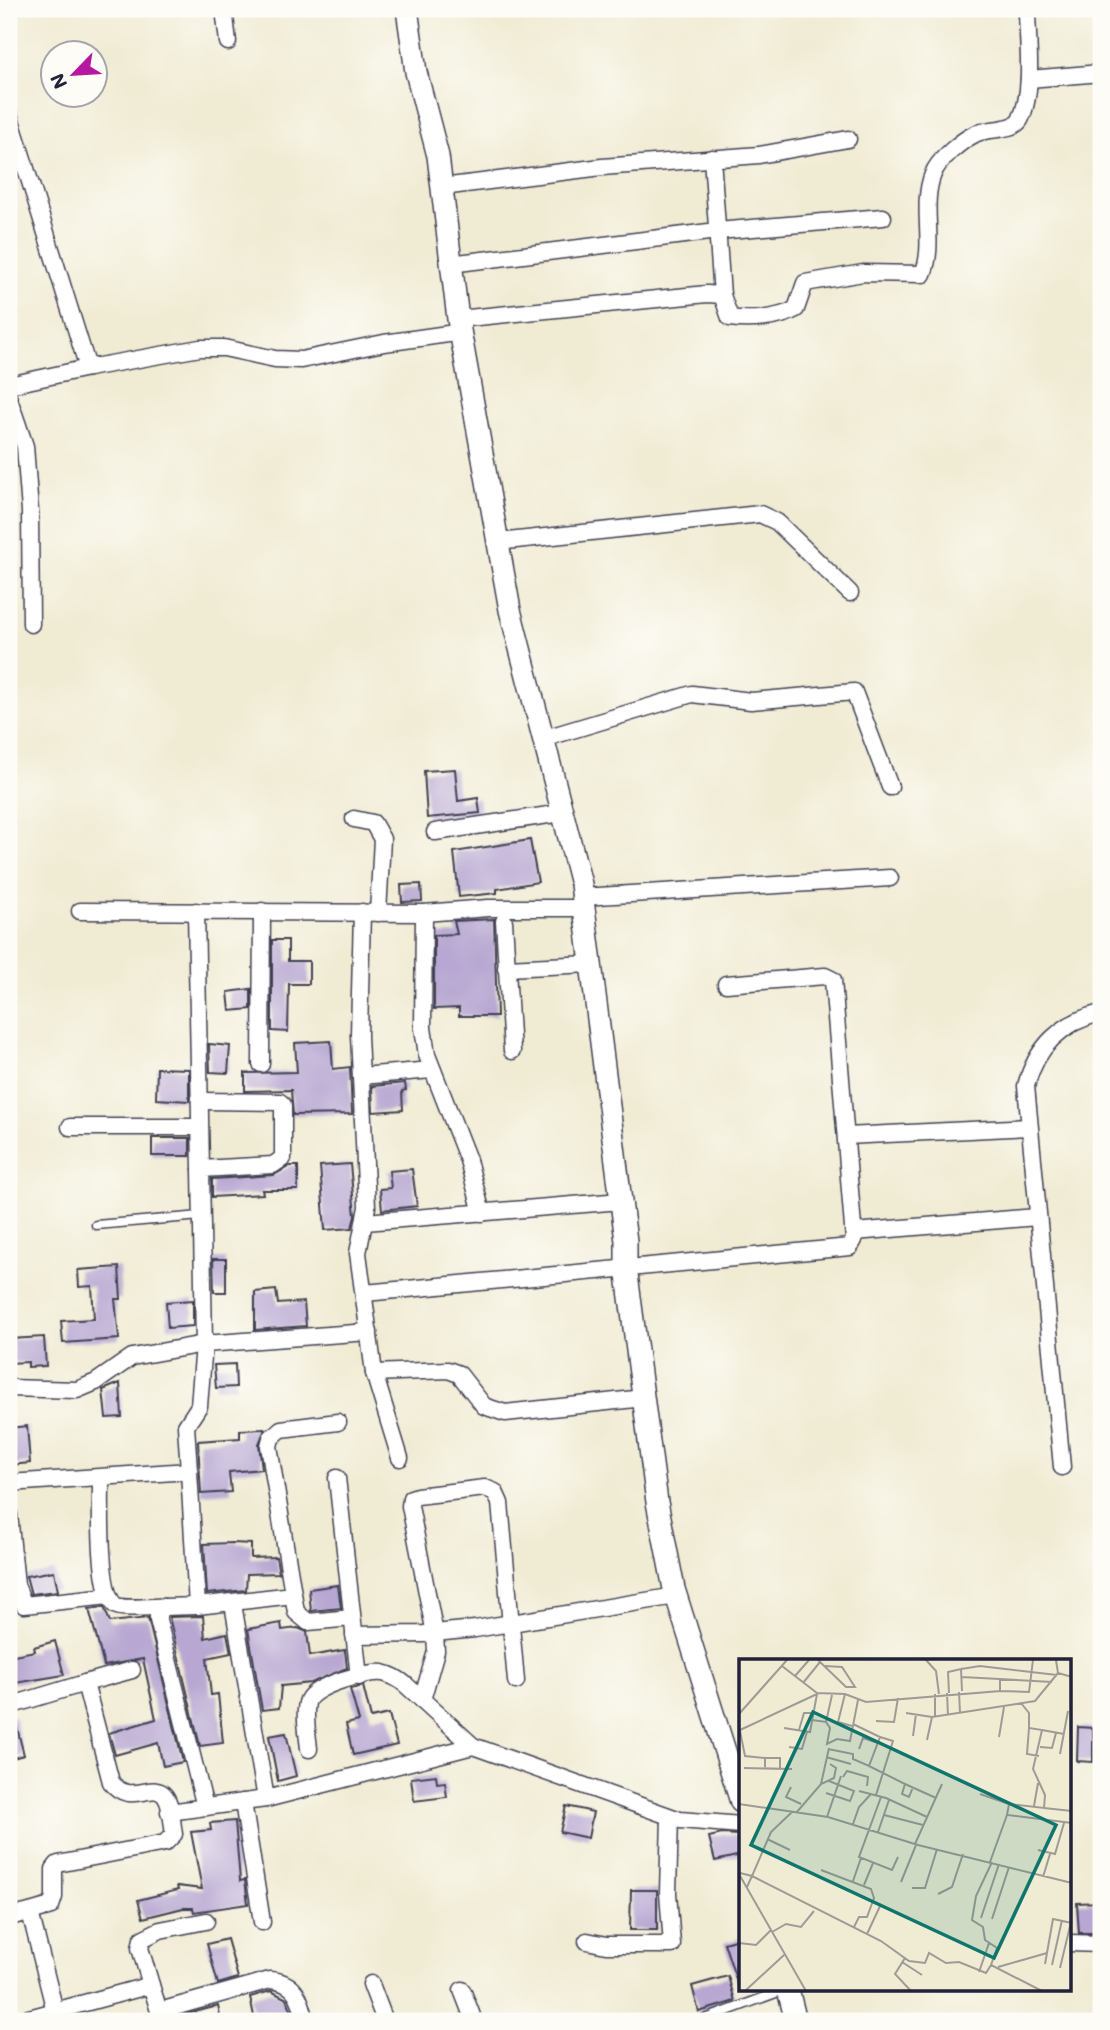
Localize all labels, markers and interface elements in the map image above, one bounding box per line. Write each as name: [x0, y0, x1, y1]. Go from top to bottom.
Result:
north arrow: [38, 38, 108, 108]
text: N: [44, 70, 73, 93]
inset map: [739, 1659, 1072, 1992]

